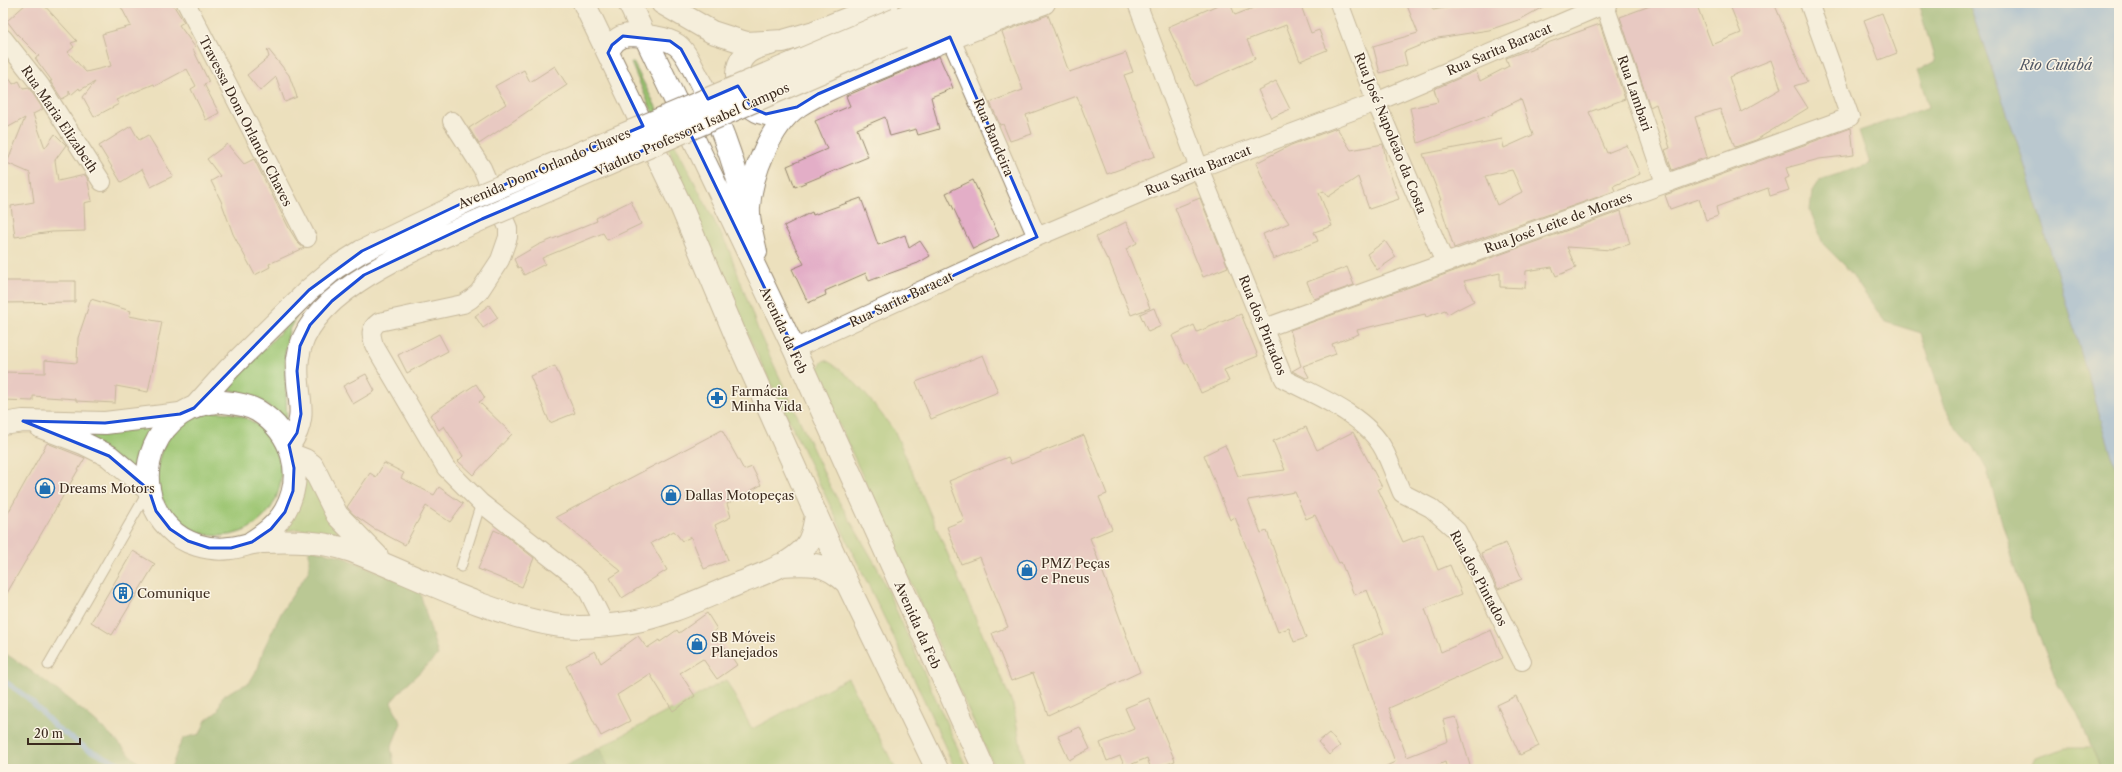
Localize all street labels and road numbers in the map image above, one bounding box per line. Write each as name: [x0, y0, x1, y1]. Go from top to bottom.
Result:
street label: Rua Sarita Baracat: [1444, 19, 1554, 78]
street label: Travessa Dom Orlando Chaves: [196, 33, 296, 209]
street label: Rua José Napoleão da Costa: [1351, 50, 1431, 216]
street label: Rua Lambari: [1615, 53, 1655, 133]
street label: Rua Maria Elizabeth: [18, 63, 102, 175]
street label: Viaduto Professora Isabel Campos: [591, 79, 792, 180]
street label: Rua Bandeira: [970, 96, 1018, 179]
street label: Avenida Dom Orlando Chaves: [454, 124, 633, 212]
street label: Rua Sarita Baracat: [1143, 141, 1254, 199]
street label: Rua José Leite de Moraes: [1482, 188, 1634, 256]
street label: Rua Sarita Baracat: [846, 268, 956, 330]
street label: Rua dos Pintados: [1236, 273, 1290, 378]
street label: Avenida da Feb: [756, 283, 811, 376]
street label: Rua dos Pintados: [1447, 527, 1511, 629]
street label: Avenida da Feb: [891, 578, 945, 671]

